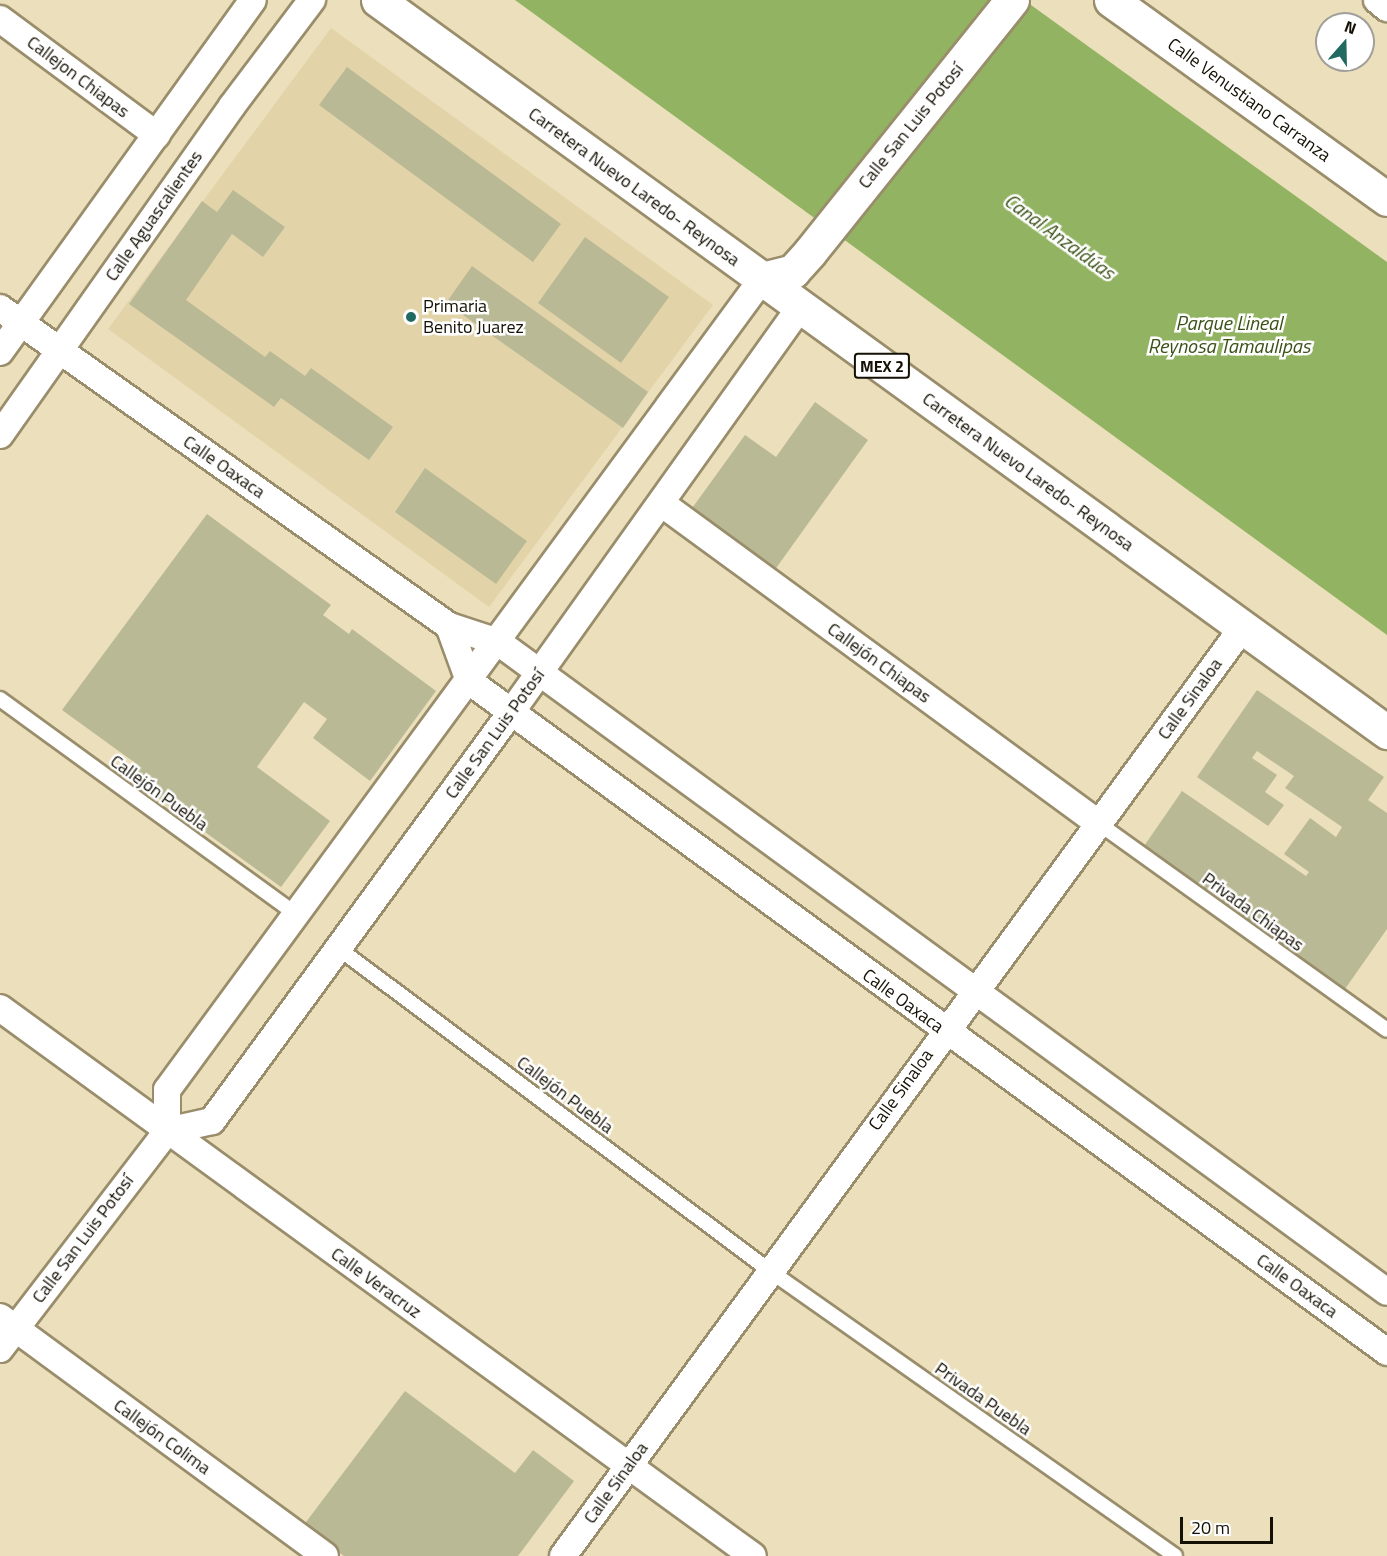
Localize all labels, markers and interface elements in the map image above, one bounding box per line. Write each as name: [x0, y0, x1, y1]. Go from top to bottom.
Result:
north arrow: [1315, 12, 1375, 72]
text: N: [1341, 14, 1360, 40]
street label: Callejon Chiapas: [23, 31, 133, 123]
street label: Calle Venustiano Carranza: [1163, 34, 1335, 166]
street label: Calle San Luis Potosí: [854, 59, 968, 193]
street label: Carretera Nuevo Laredo- Reynosa: [524, 103, 744, 271]
street label: Calle Aguascalientes: [101, 147, 207, 285]
water label: Canal Anzaldúas: [1000, 188, 1120, 284]
place label: Primaria Benito Juarez: [423, 296, 524, 338]
marker: Primaria Benito Juarez: [404, 310, 418, 324]
water label: Parque Lineal Reynosa Tamaulipas: [1148, 310, 1310, 357]
road number: MEX 2: [854, 353, 910, 379]
street label: Carretera Nuevo Laredo- Reynosa: [918, 388, 1138, 556]
street label: Calle Oaxaca: [179, 431, 269, 503]
street label: Callejón Chiapas: [823, 618, 935, 708]
street label: Calle Sinaloa: [1153, 654, 1227, 744]
street label: Calle San Luis Potosí: [441, 665, 549, 803]
street label: Callejón Puebla: [106, 750, 212, 836]
street label: Privada Chiapas: [1198, 868, 1308, 956]
street label: Calle Oaxaca: [858, 964, 948, 1038]
street label: Calle Sinaloa: [864, 1045, 938, 1135]
street label: Callejón Puebla: [512, 1052, 618, 1138]
street label: Calle San Luis Potosí: [28, 1171, 138, 1307]
street label: Calle Veracruz: [327, 1243, 425, 1323]
street label: Calle Oaxaca: [1252, 1249, 1342, 1323]
street label: Privada Puebla: [931, 1358, 1035, 1440]
street label: Callejón Colima: [109, 1395, 215, 1479]
street label: Calle Sinaloa: [579, 1438, 653, 1528]
scale bar: [1183, 1505, 1276, 1543]
text: 20 m: [1191, 1514, 1230, 1541]

